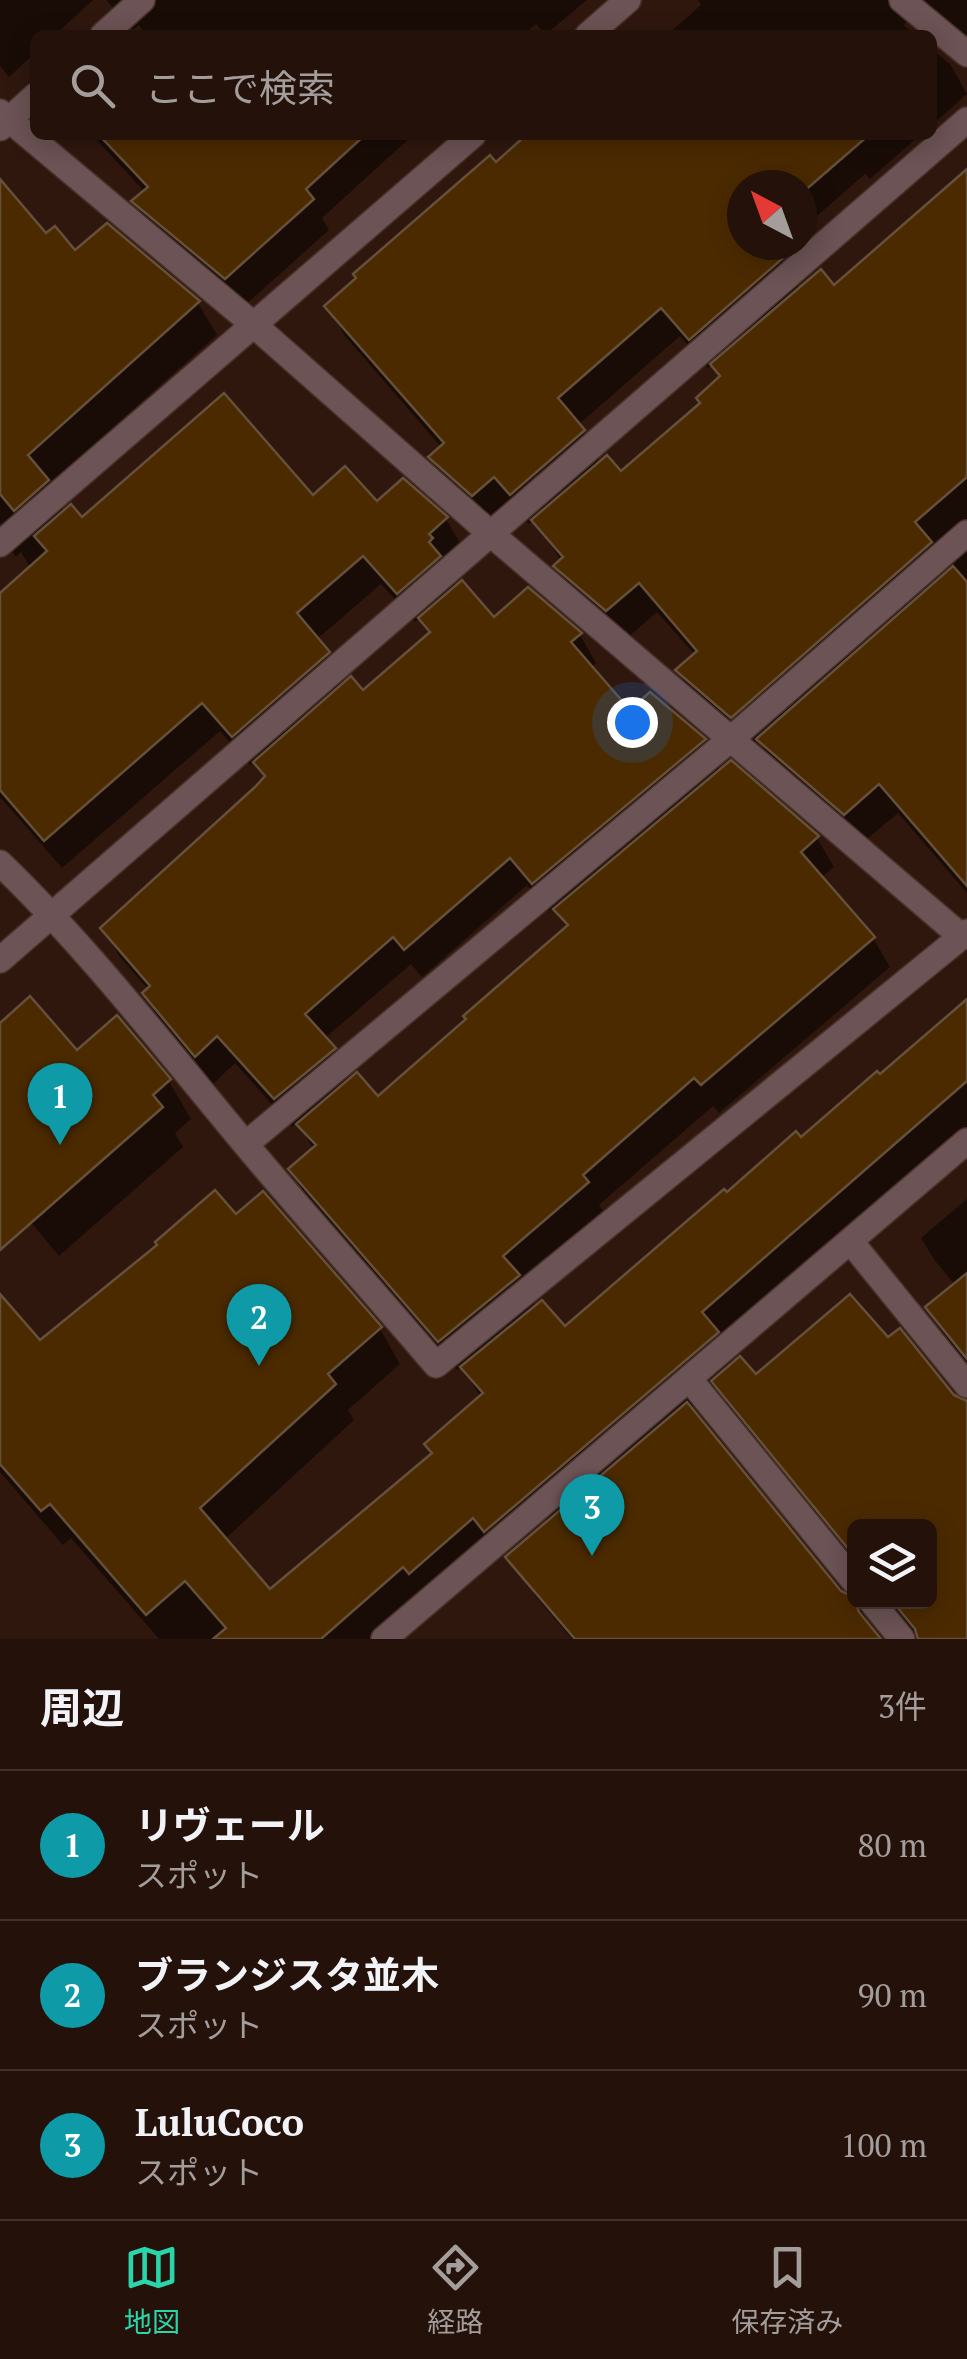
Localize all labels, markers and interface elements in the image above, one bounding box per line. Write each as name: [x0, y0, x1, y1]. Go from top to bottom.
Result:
search box: [30, 30, 937, 140]
icon: search: [65, 58, 120, 113]
text: ここで検索: [145, 63, 335, 113]
north arrow: [727, 170, 817, 260]
your location: [607, 697, 658, 748]
pin: 1: [28, 1062, 92, 1145]
pin: 2: [226, 1284, 292, 1366]
pin: 3: [560, 1474, 624, 1556]
map controls: [847, 1519, 937, 1609]
button: layers: [847, 1519, 937, 1609]
text: 周辺: [40, 1679, 124, 1735]
text: 3件: [878, 1685, 927, 1727]
text: リヴェール: [135, 1800, 325, 1850]
text: 1: [63, 1824, 82, 1866]
text: 80 m: [857, 1824, 927, 1866]
text: スポット: [135, 1854, 263, 1896]
text: ブランジスタ並木: [135, 1950, 439, 2000]
text: 2: [63, 1974, 82, 2016]
text: 90 m: [857, 1974, 927, 2016]
text: スポット: [135, 2004, 263, 2046]
text: LuluCoco: [135, 2097, 304, 2147]
text: 3: [63, 2124, 82, 2166]
text: 100 m: [840, 2124, 927, 2166]
text: スポット: [135, 2151, 263, 2193]
tab: 地図: [124, 2240, 180, 2340]
tab: 経路: [427, 2240, 483, 2340]
tab: 保存済み: [731, 2240, 843, 2340]

